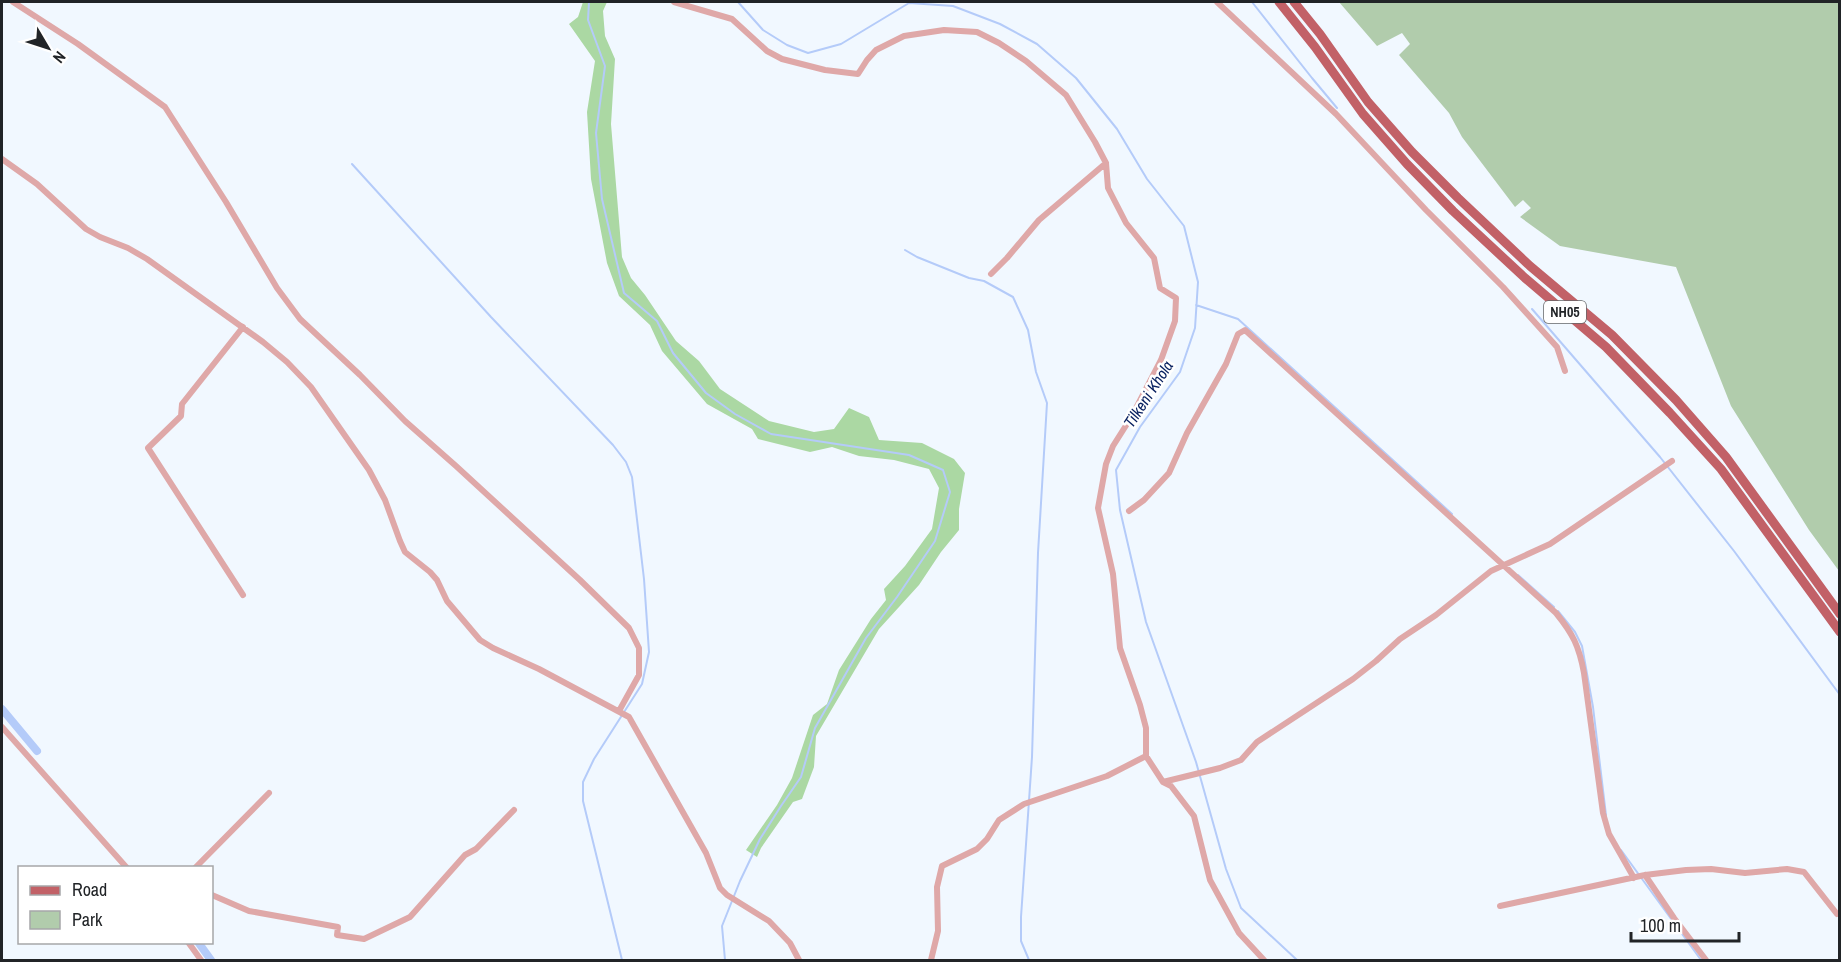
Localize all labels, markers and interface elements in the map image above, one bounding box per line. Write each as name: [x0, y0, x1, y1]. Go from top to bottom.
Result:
north arrow: [18, 18, 78, 78]
text: N: [48, 47, 71, 68]
road number: NH05: [1544, 301, 1586, 323]
water label: Tilkeni Khola: [1118, 356, 1178, 432]
legend: [18, 866, 213, 944]
text: Road: [72, 877, 107, 902]
scale bar: [1631, 905, 1739, 943]
text: Park: [72, 907, 103, 932]
text: 100 m: [1640, 913, 1681, 938]

